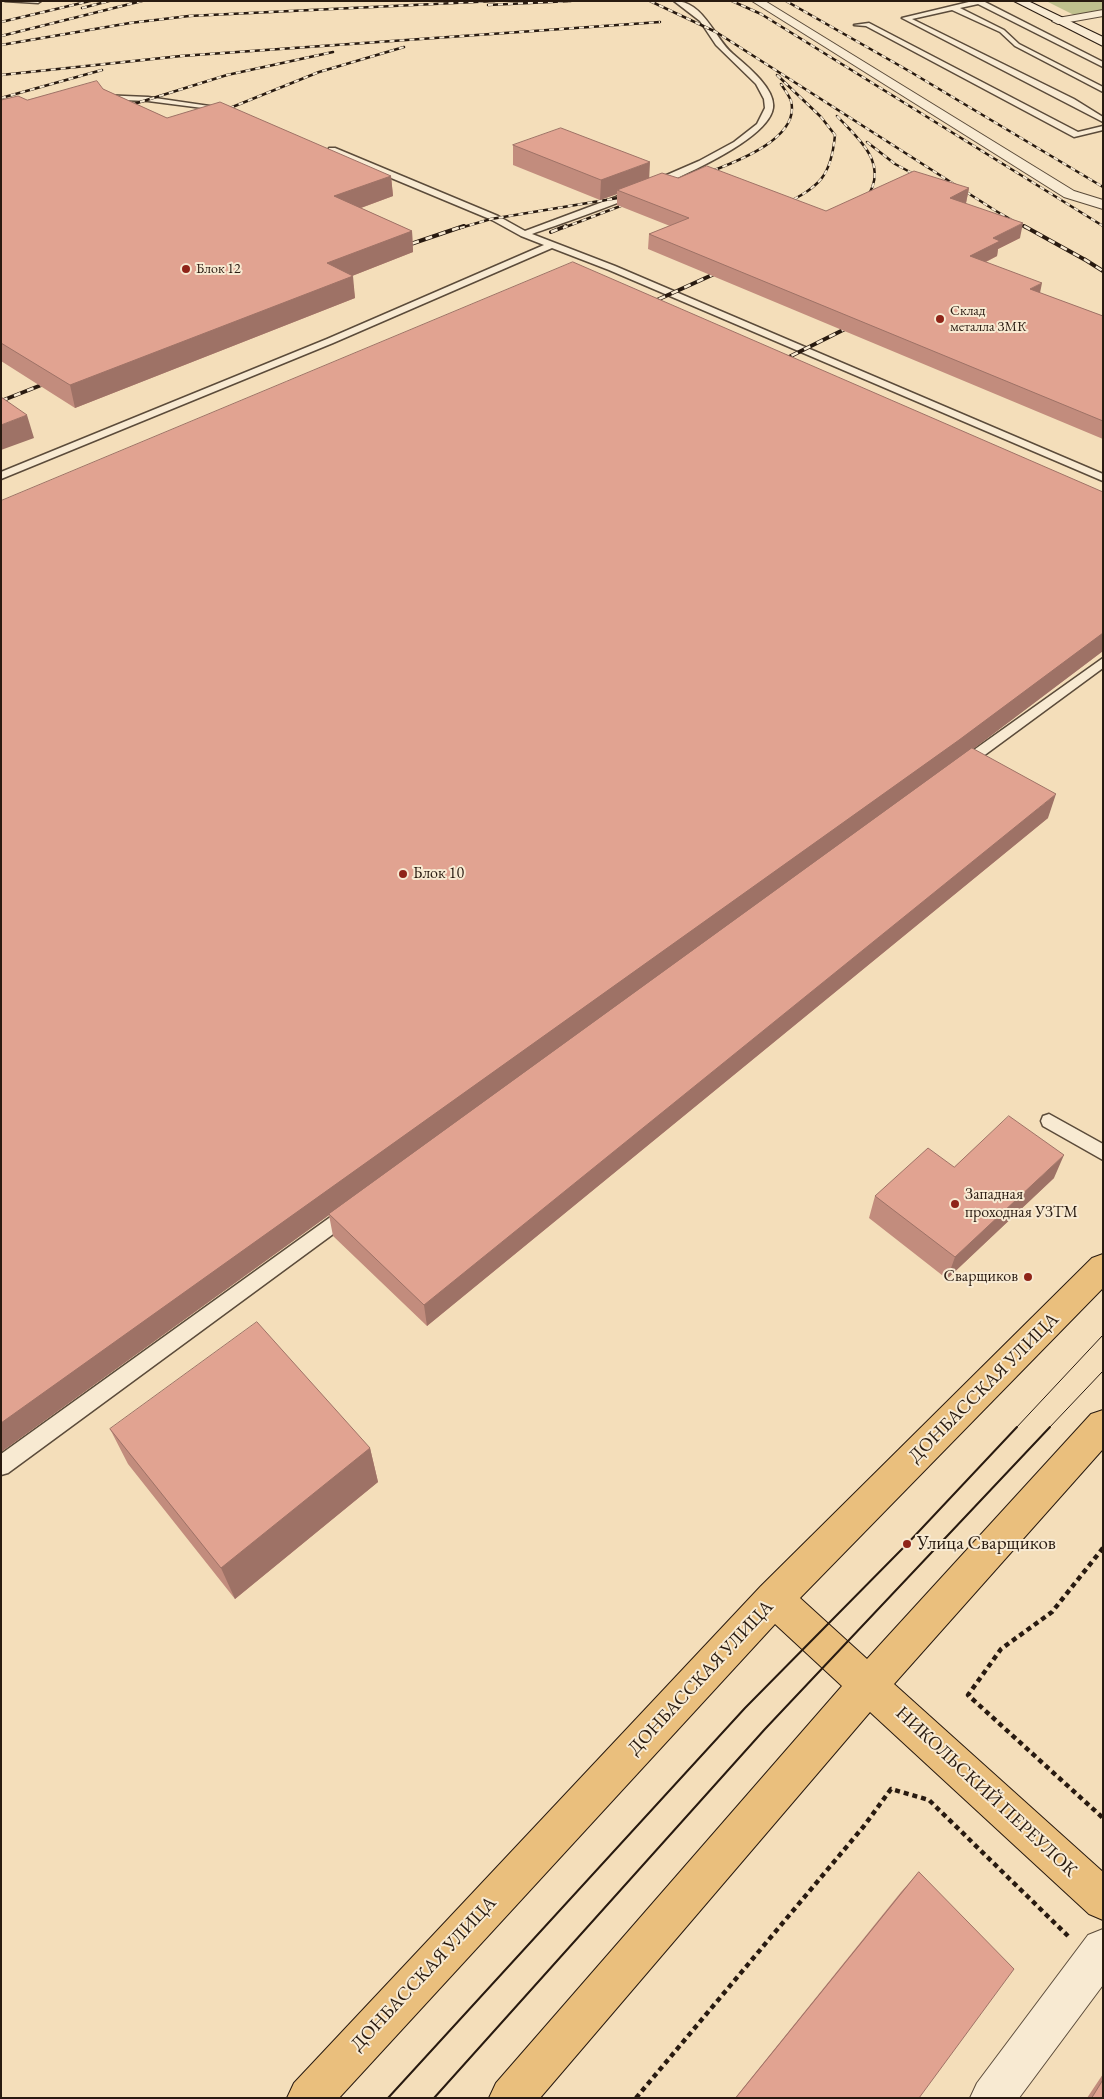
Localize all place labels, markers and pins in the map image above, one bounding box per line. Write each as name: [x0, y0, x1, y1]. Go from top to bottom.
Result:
place label: Блок 12: [196, 261, 241, 277]
marker: Блок 12: [180, 263, 192, 275]
place label: Склад металла ЗМК: [950, 303, 1026, 336]
marker: Склад металла ЗМК: [934, 313, 946, 325]
place label: Блок 10: [413, 864, 464, 884]
marker: Блок 10: [397, 868, 409, 880]
place label: Западная проходная УЗТМ: [965, 1185, 1078, 1223]
marker: Западная проходная УЗТМ: [949, 1198, 961, 1210]
place label: Сварщиков: [944, 1267, 1018, 1287]
marker: Сварщиков: [1022, 1271, 1034, 1283]
place label: Улица Сварщиков: [917, 1533, 1056, 1555]
marker: Улица Сварщиков: [901, 1538, 913, 1550]

